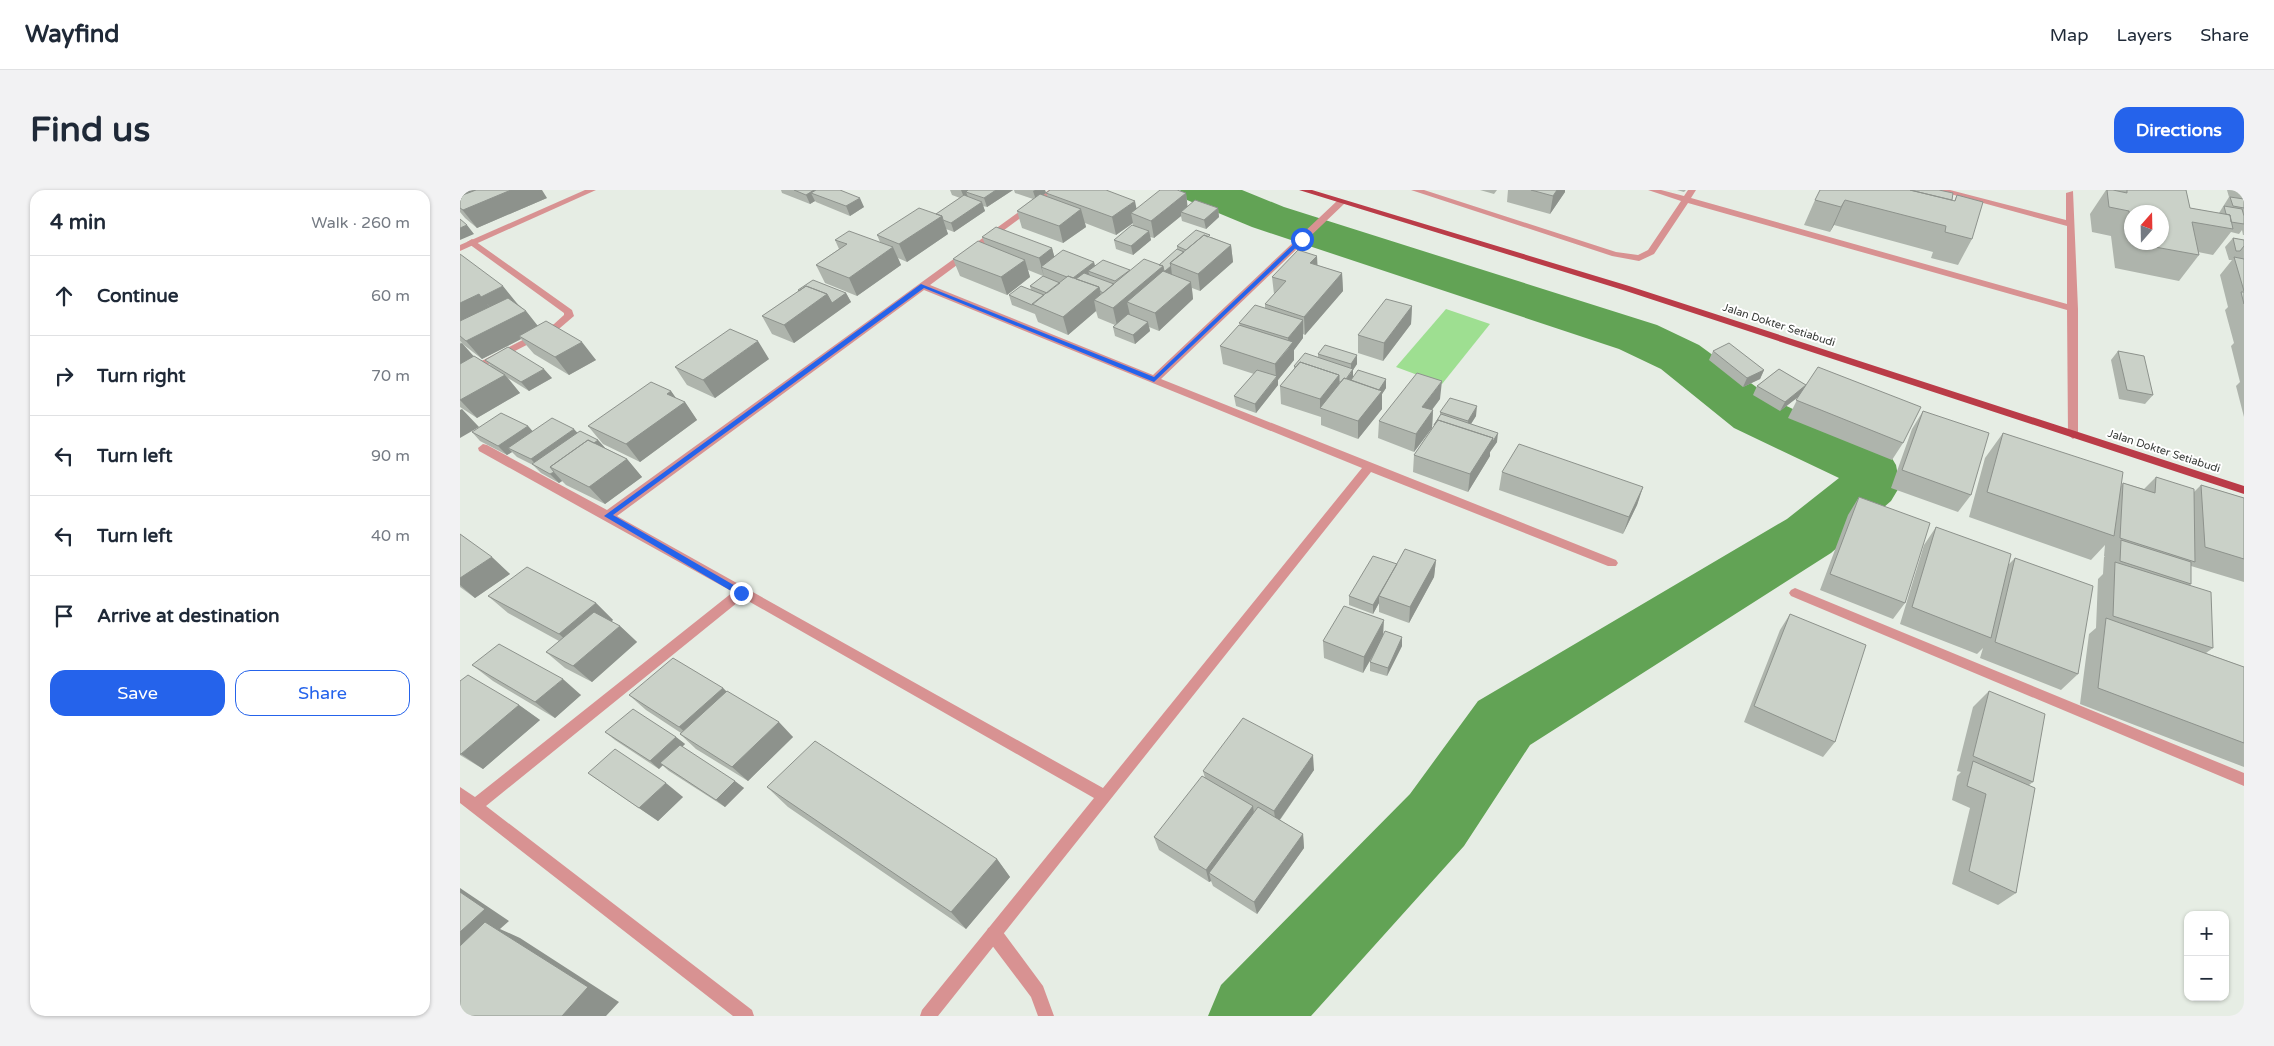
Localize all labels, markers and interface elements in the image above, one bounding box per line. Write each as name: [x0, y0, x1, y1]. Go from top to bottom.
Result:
text: Wayfind: [25, 20, 120, 49]
text: Map: [2050, 24, 2089, 46]
text: Layers: [2117, 24, 2172, 46]
text: Share: [2200, 24, 2249, 46]
button: Directions: [2114, 107, 2244, 153]
text: Find us: [30, 109, 150, 151]
north arrow: [2124, 205, 2169, 250]
text: 4 min: [50, 210, 106, 235]
text: Walk · 260 m: [311, 213, 410, 233]
route start: [1291, 228, 1314, 251]
icon: ahead: [50, 282, 78, 310]
text: Continue: [97, 285, 179, 307]
text: 60 m: [371, 286, 410, 306]
street label: Jalan Dokter Setiabudi: [1721, 301, 1837, 349]
icon: right: [50, 362, 78, 390]
text: Turn right: [97, 365, 185, 387]
text: 70 m: [371, 366, 410, 386]
street label: Jalan Dokter Setiabudi: [2106, 427, 2222, 475]
icon: left: [50, 442, 78, 470]
text: Turn left: [97, 445, 173, 467]
text: 90 m: [371, 446, 410, 466]
icon: left: [50, 522, 78, 550]
text: Turn left: [97, 525, 173, 547]
text: 40 m: [371, 526, 410, 546]
route end: [730, 582, 753, 605]
icon: arrive: [50, 602, 78, 630]
text: Arrive at destination: [97, 605, 280, 627]
button: Save: [50, 670, 225, 716]
button: Share: [235, 670, 410, 716]
map controls: [2184, 911, 2229, 1001]
button: +: [2184, 911, 2229, 956]
button: −: [2184, 956, 2229, 1001]

